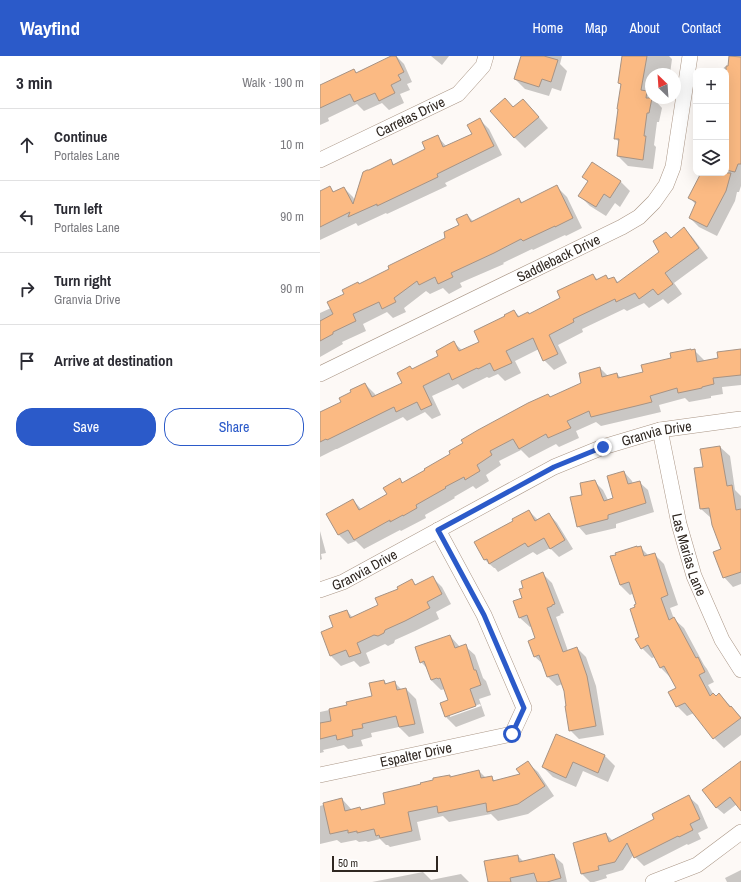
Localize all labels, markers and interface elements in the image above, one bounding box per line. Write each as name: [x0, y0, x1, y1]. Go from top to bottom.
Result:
text: Wayfind: [20, 15, 80, 41]
text: Home: [532, 19, 563, 37]
text: Map: [585, 19, 607, 37]
text: About: [629, 19, 659, 37]
text: Contact: [681, 19, 721, 37]
north arrow: [645, 68, 681, 104]
map controls: [693, 68, 729, 176]
button: +: [693, 68, 729, 104]
text: 3 min: [16, 71, 52, 94]
text: Walk · 190 m: [242, 74, 304, 91]
street label: Carretas Drive: [373, 93, 448, 141]
button: −: [693, 104, 729, 140]
text: Continue: [54, 126, 107, 147]
icon: ahead: [16, 134, 38, 156]
text: 10 m: [280, 136, 304, 153]
button: layers: [693, 140, 729, 176]
text: Portales Lane: [54, 147, 120, 164]
text: Turn left: [54, 198, 102, 219]
icon: left: [16, 206, 38, 228]
text: 90 m: [280, 208, 304, 225]
text: Portales Lane: [54, 219, 120, 236]
street label: Saddleback Drive: [514, 230, 603, 286]
text: Turn right: [54, 270, 111, 291]
icon: right: [16, 278, 38, 300]
text: 90 m: [280, 280, 304, 297]
text: Granvia Drive: [54, 291, 120, 308]
icon: arrive: [16, 350, 38, 372]
text: Arrive at destination: [54, 350, 173, 371]
button: Save: [16, 408, 156, 446]
button: Share: [164, 408, 304, 446]
street label: Granvia Drive: [619, 417, 693, 450]
route end: [594, 438, 612, 456]
street label: Las Marias Lane: [668, 512, 711, 599]
street label: Granvia Drive: [330, 545, 400, 594]
route start: [503, 725, 521, 743]
street label: Espalter Drive: [378, 738, 453, 771]
scale bar: [332, 854, 438, 873]
text: 50 m: [338, 856, 358, 870]

